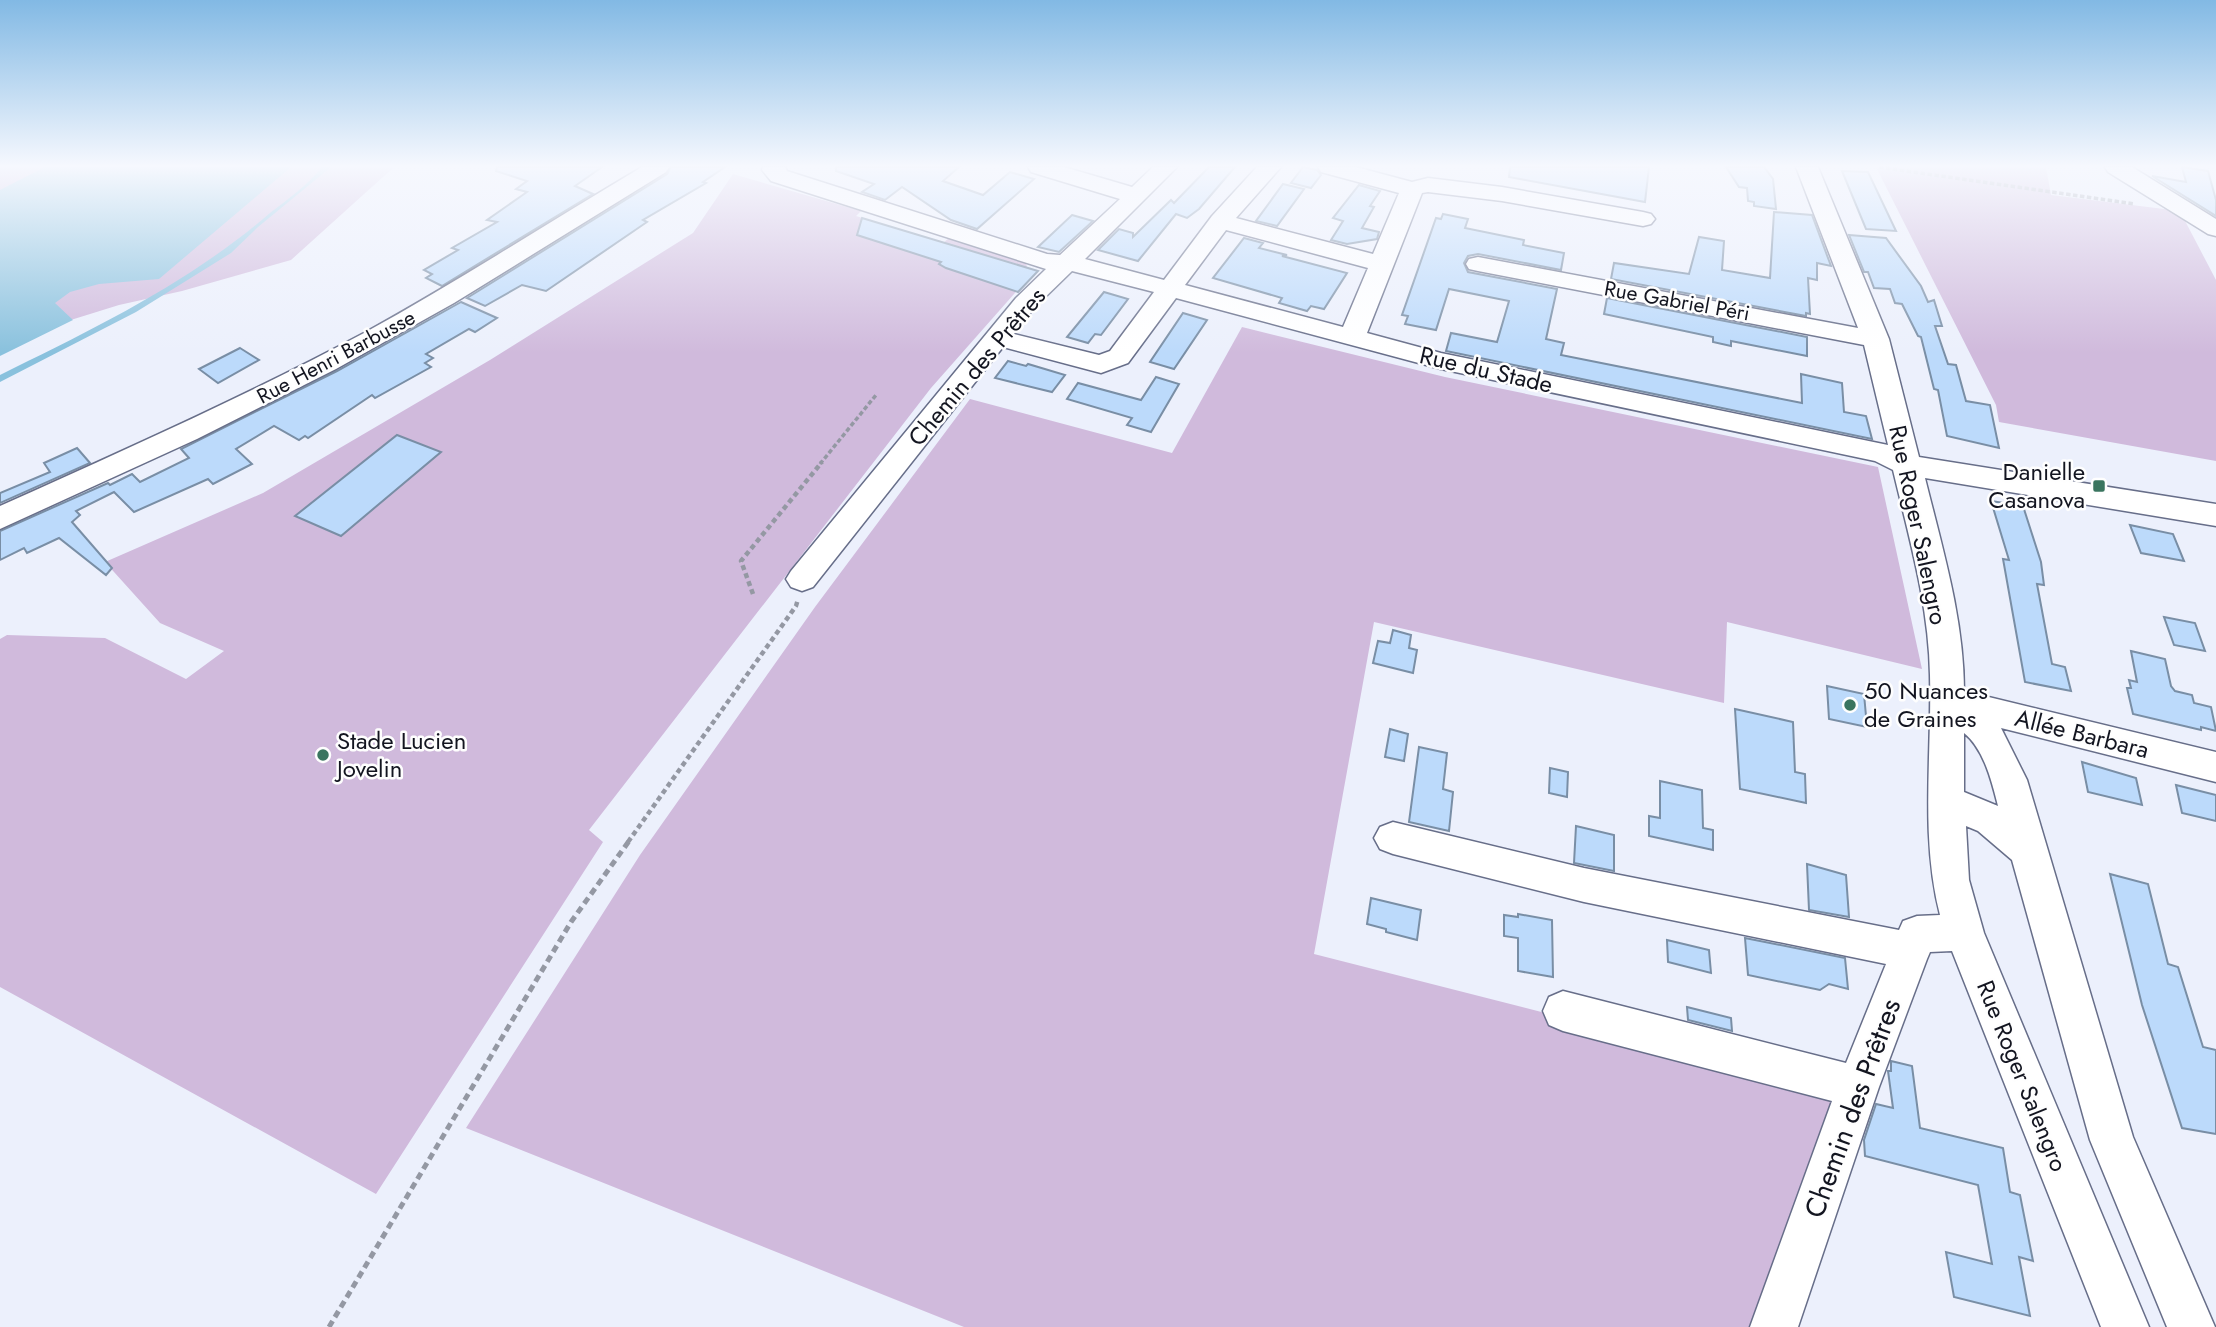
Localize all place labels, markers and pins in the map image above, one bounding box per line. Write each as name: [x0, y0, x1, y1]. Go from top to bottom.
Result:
place label: Danielle Casanova: [1988, 454, 2085, 517]
marker: Danielle Casanova: [2091, 478, 2107, 494]
place label: 50 Nuances de Graines: [1864, 673, 1988, 736]
marker: 50 Nuances de Graines: [1842, 697, 1858, 713]
place label: Stade Lucien Jovelin: [334, 723, 466, 786]
marker: Stade Lucien Jovelin: [315, 747, 331, 763]

